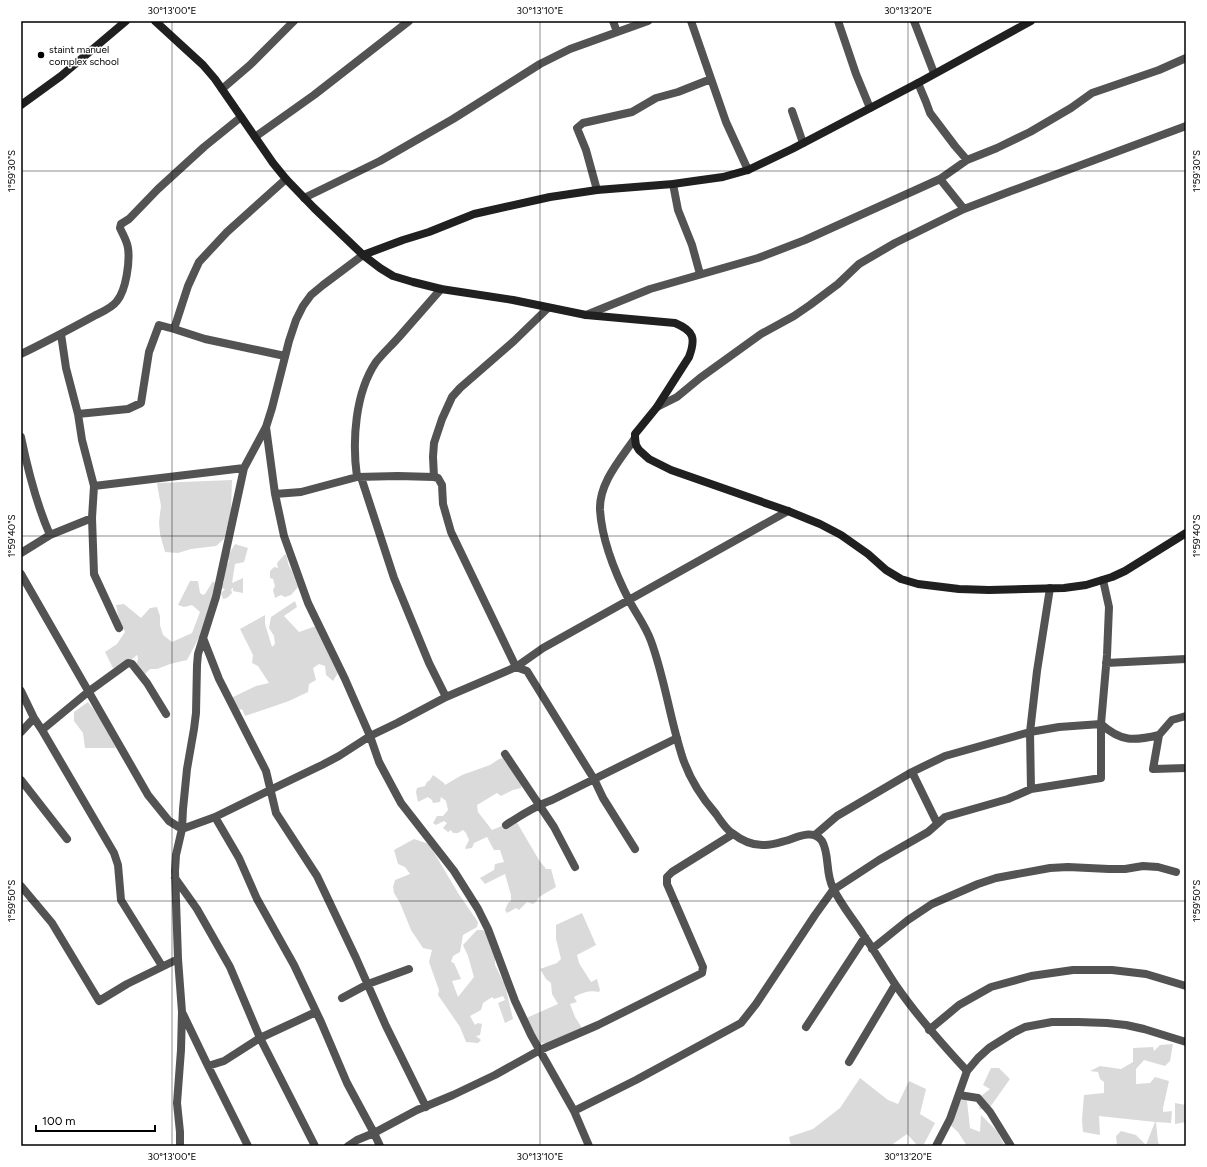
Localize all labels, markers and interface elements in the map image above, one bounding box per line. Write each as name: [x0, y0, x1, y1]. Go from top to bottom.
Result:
text: 30°13'00"E: [147, 4, 197, 17]
text: 30°13'10"E: [517, 4, 563, 17]
text: 30°13'20"E: [884, 4, 932, 17]
place label: staint manuel complex school: [49, 43, 119, 68]
marker: staint manuel complex school: [36, 50, 46, 60]
text: 1°59'30"S: [5, 150, 18, 192]
text: 1°59'30"S: [1190, 150, 1203, 192]
text: 1°59'40"S: [5, 514, 18, 558]
text: 1°59'40"S: [1190, 514, 1203, 558]
text: 1°59'50"S: [5, 880, 18, 922]
text: 1°59'50"S: [1190, 880, 1203, 922]
scale bar: [36, 1107, 155, 1133]
text: 100 m: [42, 1114, 76, 1128]
text: 30°13'00"E: [147, 1150, 197, 1163]
text: 30°13'10"E: [517, 1150, 563, 1163]
text: 30°13'20"E: [884, 1150, 932, 1163]

